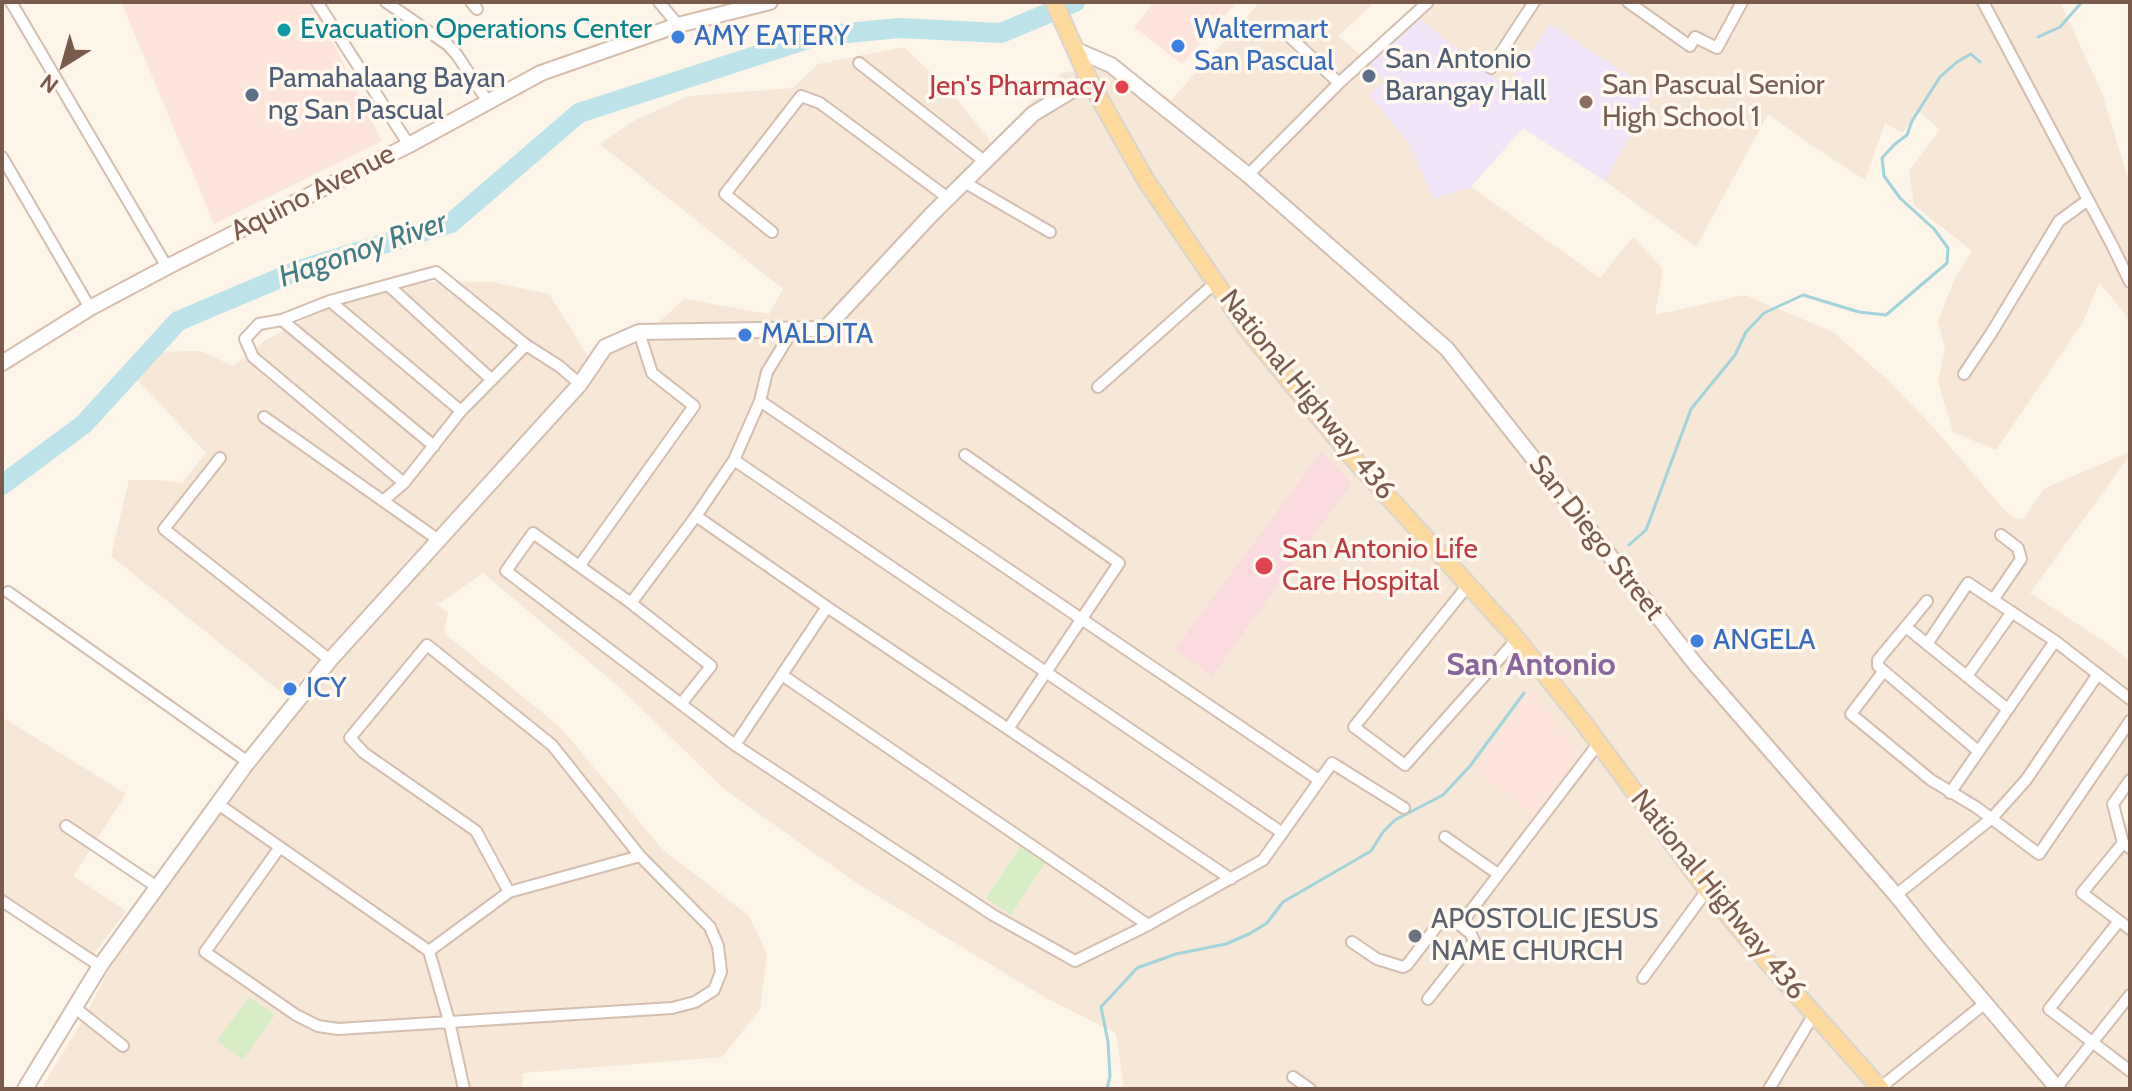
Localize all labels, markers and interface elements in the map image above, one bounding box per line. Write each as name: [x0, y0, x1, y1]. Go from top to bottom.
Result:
place label: Evacuation Operations Center: [300, 13, 652, 47]
place label: Waltermart San Pascual: [1194, 13, 1334, 79]
place label: AMY EATERY: [694, 20, 850, 54]
marker: Evacuation Operations Center: [275, 21, 293, 39]
north arrow: [24, 24, 104, 104]
marker: AMY EATERY: [669, 28, 687, 46]
marker: Waltermart San Pascual: [1169, 37, 1187, 55]
place label: San Antonio Barangay Hall: [1385, 43, 1546, 109]
place label: Pamahalaang Bayan ng San Pascual: [268, 62, 506, 128]
marker: San Antonio Barangay Hall: [1360, 67, 1378, 85]
text: N: [35, 68, 64, 99]
place label: San Pascual Senior High School 1: [1602, 69, 1825, 135]
place label: Jen's Pharmacy: [929, 70, 1106, 104]
marker: Jen's Pharmacy: [1113, 78, 1131, 96]
marker: Pamahalaang Bayan ng San Pascual: [243, 86, 261, 104]
marker: San Pascual Senior High School 1: [1577, 93, 1595, 111]
street label: Aquino Avenue: [226, 137, 400, 249]
water label: Hagonoy River: [274, 204, 452, 296]
street label: National Highway 436: [1212, 283, 1402, 507]
place label: MALDITA: [761, 318, 873, 352]
marker: MALDITA: [736, 326, 754, 344]
street label: San Diego Street: [1521, 449, 1671, 627]
place label: San Antonio Life Care Hospital: [1282, 533, 1478, 599]
marker: San Antonio Life Care Hospital: [1253, 555, 1275, 577]
place label: ANGELA: [1713, 624, 1816, 658]
marker: ANGELA: [1688, 632, 1706, 650]
district label: San Antonio: [1446, 647, 1616, 685]
place label: ICY: [306, 672, 346, 706]
marker: ICY: [281, 680, 299, 698]
street label: National Highway 436: [1623, 783, 1813, 1007]
place label: APOSTOLIC JESUS NAME CHURCH: [1431, 903, 1658, 969]
marker: APOSTOLIC JESUS NAME CHURCH: [1406, 927, 1424, 945]

